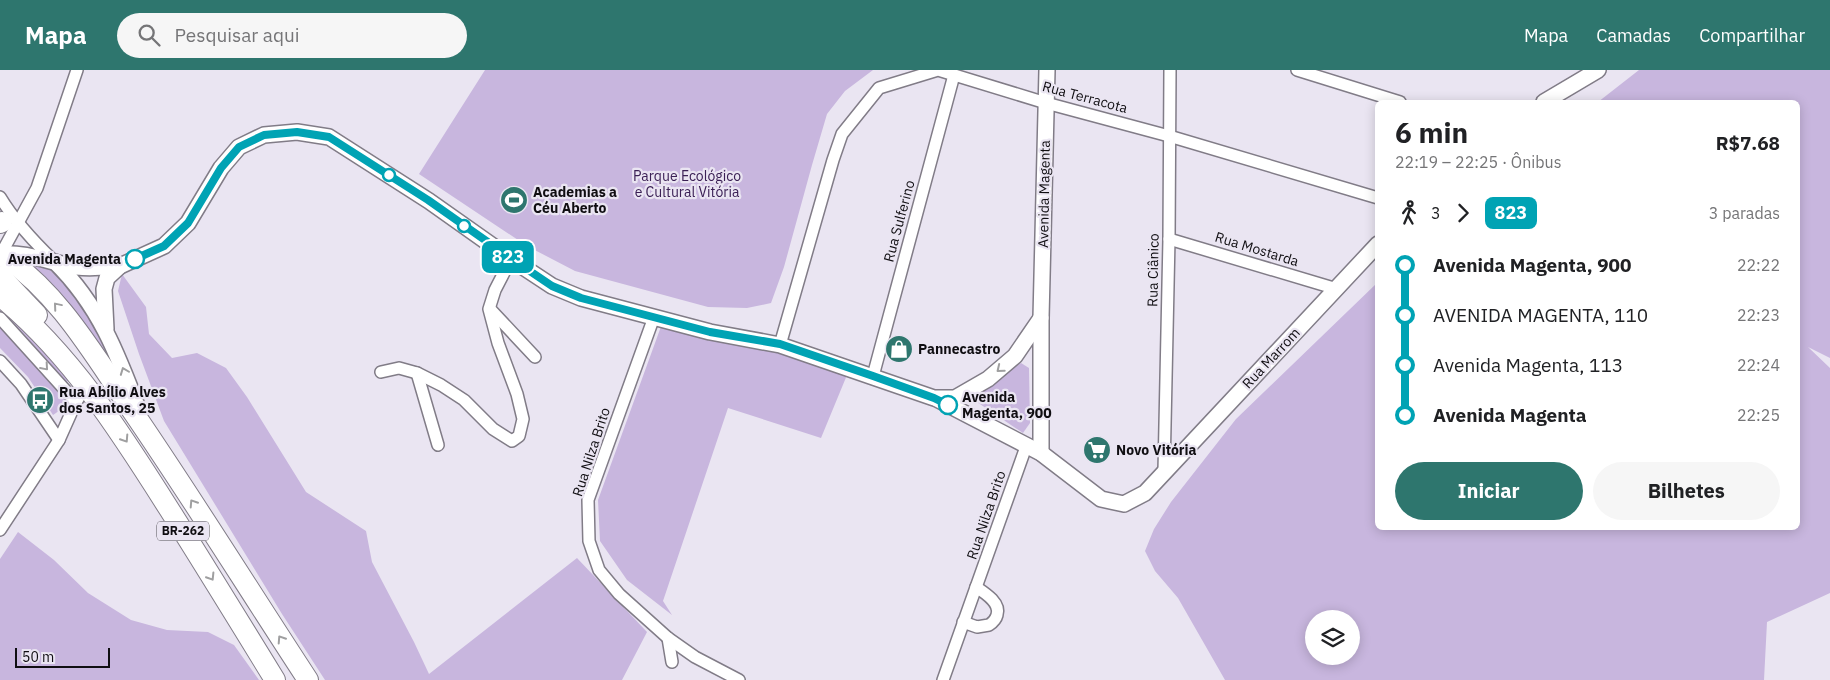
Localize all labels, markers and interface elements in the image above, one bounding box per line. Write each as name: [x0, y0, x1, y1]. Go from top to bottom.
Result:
search box: [117, 13, 467, 58]
text: Mapa: [25, 19, 87, 51]
icon: search: [135, 21, 163, 49]
text: Pesquisar aqui: [175, 23, 300, 47]
text: Mapa: [1524, 24, 1568, 47]
text: Camadas: [1596, 24, 1671, 47]
text: Compartilhar: [1699, 24, 1805, 47]
street label: Rua Terracota: [1040, 77, 1130, 117]
text: 6 min: [1395, 114, 1468, 151]
text: R$7.68: [1716, 131, 1780, 155]
street label: Avenida Magenta: [1034, 139, 1054, 248]
text: 22:19 – 22:25 · Ônibus: [1395, 152, 1561, 172]
park label: Parque Ecológico e Cultural Vitória: [633, 167, 741, 201]
unlabelled marker: [382, 168, 396, 182]
street label: Rua Sulferino: [879, 178, 919, 264]
place label: Academias a Céu Aberto: [533, 183, 617, 217]
sports icon: Academias a Céu Aberto: [499, 185, 529, 215]
icon: walk: [1395, 199, 1423, 227]
icon: forward: [1449, 199, 1477, 227]
text: 823: [1495, 201, 1527, 224]
text: 3: [1431, 203, 1441, 223]
text: 3 paradas: [1709, 203, 1780, 223]
unlabelled marker: [457, 219, 471, 233]
street label: Rua Mostarda: [1213, 228, 1302, 270]
street label: Rua Ciânico: [1143, 233, 1163, 307]
line badge: 823: [479, 241, 537, 273]
text: 823: [492, 245, 524, 268]
marker: Avenida Magenta: [125, 249, 145, 269]
place label: Avenida Magenta: [8, 250, 121, 268]
text: Avenida Magenta, 900: [1433, 253, 1631, 277]
text: 22:22: [1737, 255, 1780, 275]
one-way arrow: [53, 302, 62, 311]
text: AVENIDA MAGENTA, 110: [1433, 303, 1648, 327]
text: 22:23: [1737, 305, 1780, 325]
street label: Rua Marrom: [1238, 324, 1304, 392]
shop icon: Pannecastro: [884, 334, 914, 364]
place label: Pannecastro: [918, 340, 1001, 358]
text: Avenida Magenta, 113: [1433, 353, 1623, 377]
text: 22:24: [1737, 355, 1780, 375]
one-way arrow: [39, 361, 48, 370]
one-way arrow: [997, 363, 1006, 371]
one-way arrow: [120, 367, 130, 376]
place label: Rua Abílio Alves dos Santos, 25: [59, 383, 166, 417]
bus stop icon: Rua Abílio Alves dos Santos, 25: [25, 385, 55, 415]
place label: Avenida Magenta, 900: [962, 388, 1052, 422]
marker: Avenida Magenta, 900: [938, 395, 958, 415]
text: Avenida Magenta: [1433, 403, 1587, 427]
street label: Rua Nilza Brito: [568, 405, 614, 499]
text: 22:25: [1737, 405, 1780, 425]
one-way arrow: [119, 433, 128, 443]
supermarket icon: Novo Vitória: [1082, 435, 1112, 465]
place label: Novo Vitória: [1116, 441, 1197, 459]
button: Iniciar: [1395, 462, 1583, 520]
button: Bilhetes: [1593, 462, 1780, 520]
street label: Rua Nilza Brito: [962, 468, 1010, 562]
one-way arrow: [189, 499, 199, 508]
road number: BR-262: [157, 522, 209, 541]
one-way arrow: [205, 571, 215, 580]
map controls: [1305, 610, 1360, 665]
button: layers: [1305, 610, 1360, 665]
one-way arrow: [278, 635, 287, 645]
scale bar: [15, 645, 110, 668]
text: 50 m: [22, 648, 54, 666]

